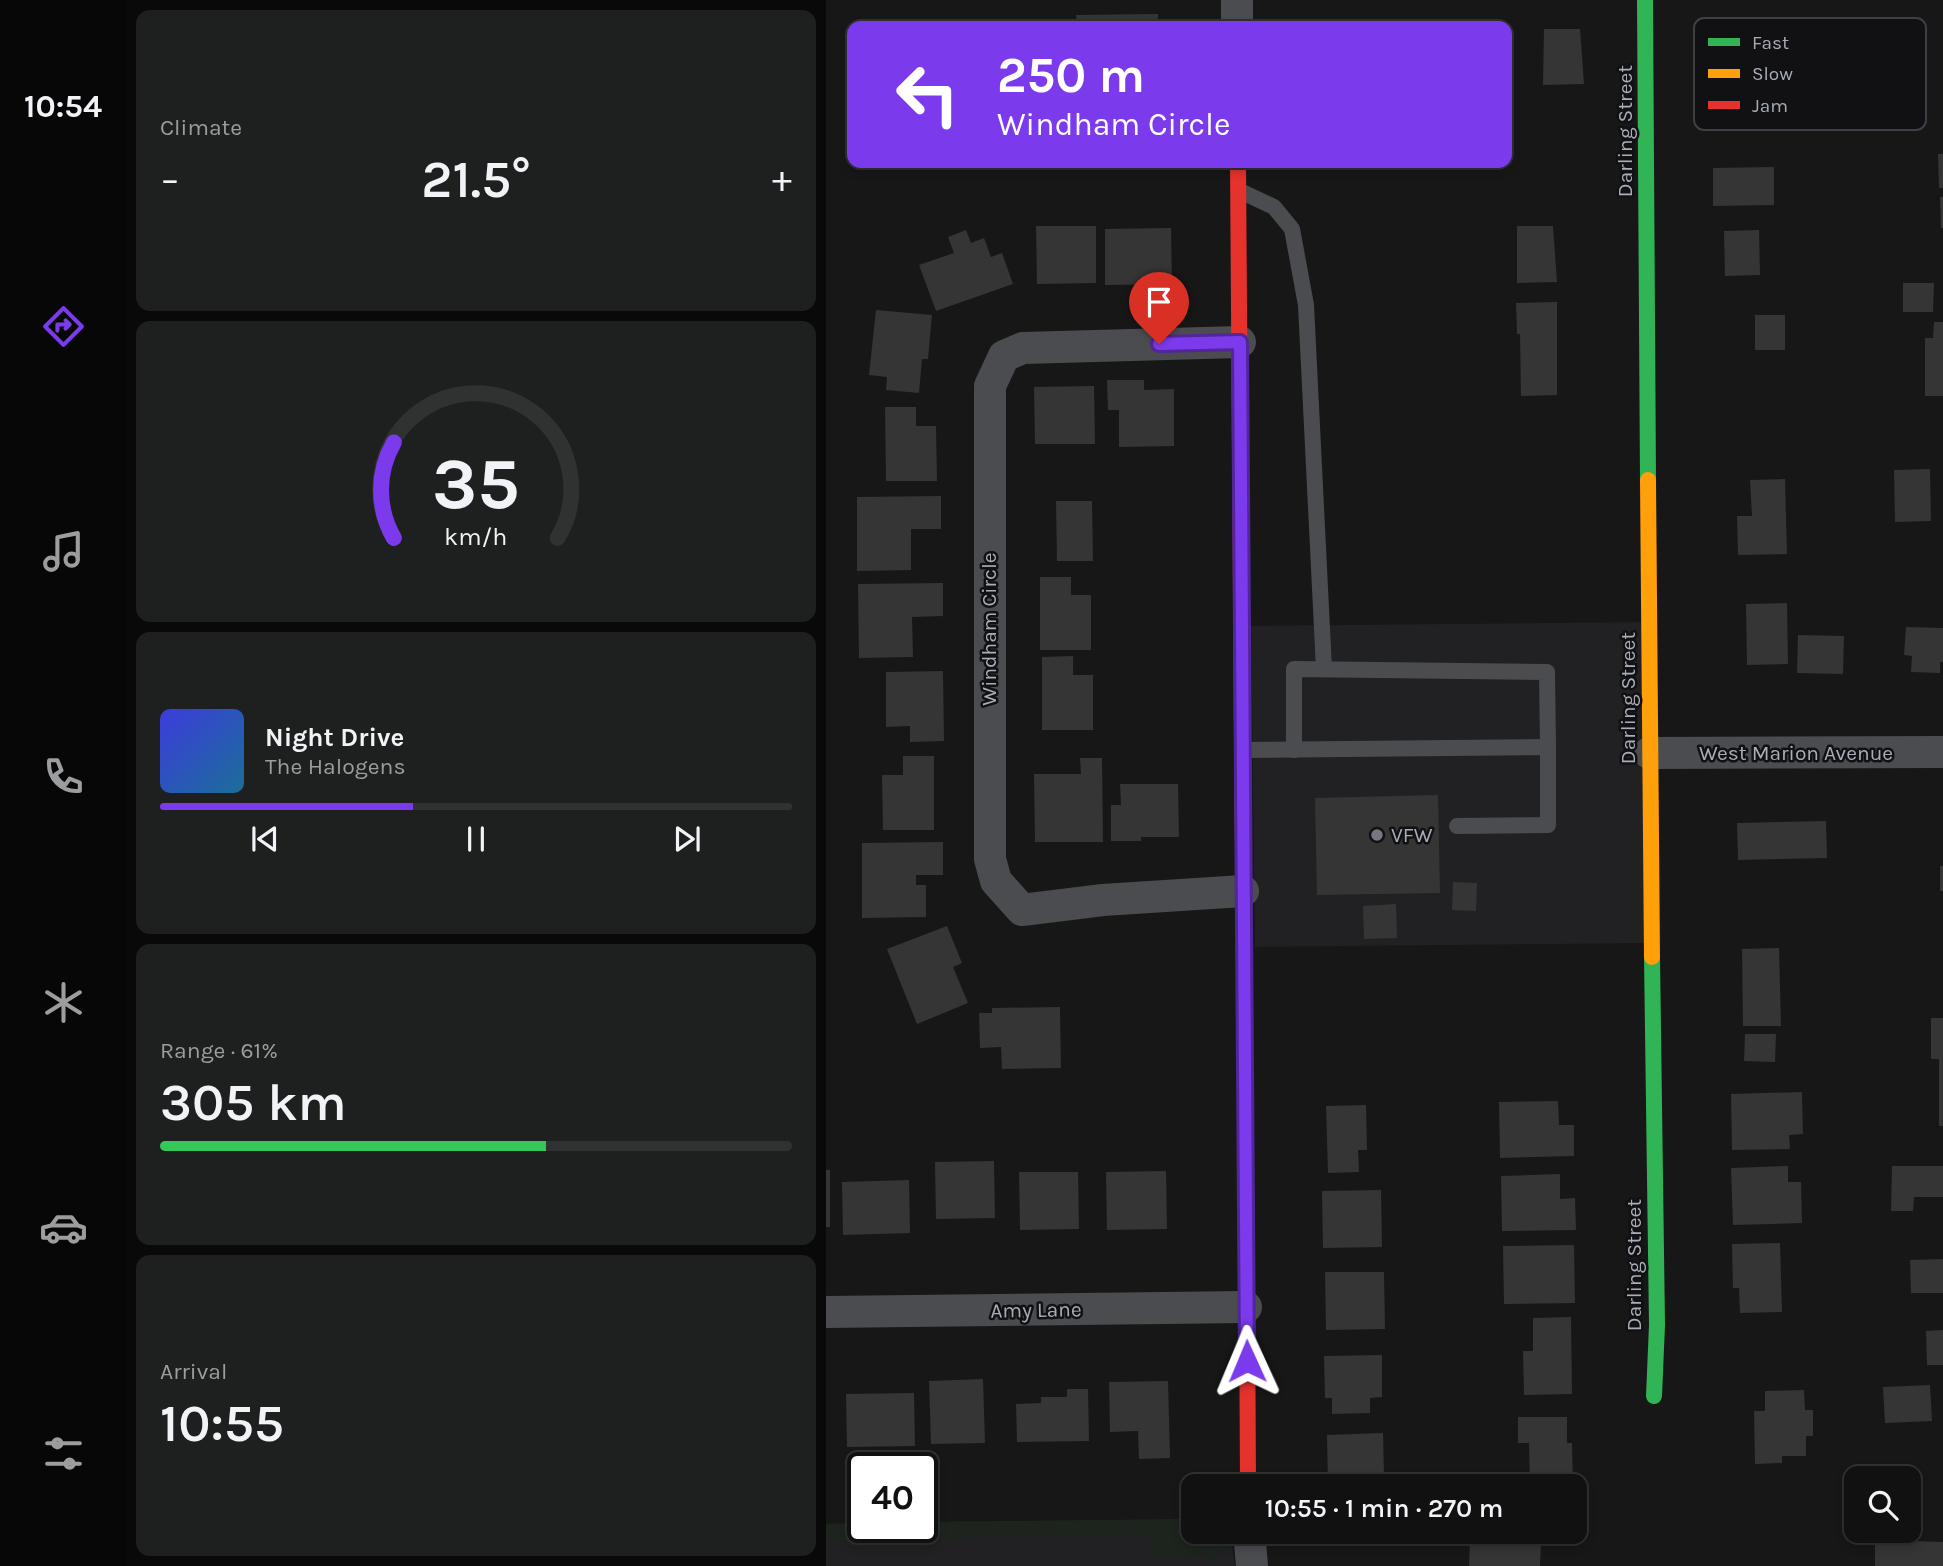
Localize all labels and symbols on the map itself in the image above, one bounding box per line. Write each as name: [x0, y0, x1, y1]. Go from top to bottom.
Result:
legend: [1694, 18, 1926, 130]
text: Fast: [1752, 32, 1789, 54]
text: Slow: [1752, 63, 1793, 85]
street label: Darling Street: [1613, 65, 1637, 197]
text: Jam: [1752, 95, 1788, 117]
pin: [1129, 272, 1189, 344]
street label: Windham Circle: [977, 552, 1001, 706]
street label: Darling Street: [1616, 632, 1640, 764]
street label: West Marion Avenue: [1699, 741, 1893, 765]
place label: VFW: [1391, 823, 1433, 847]
marker: VFW: [1369, 827, 1385, 843]
street label: Darling Street: [1622, 1199, 1646, 1331]
street label: Amy Lane: [990, 1297, 1082, 1323]
position arrow: [1210, 1324, 1284, 1398]
speed limit sign: 40: [847, 1452, 938, 1543]

